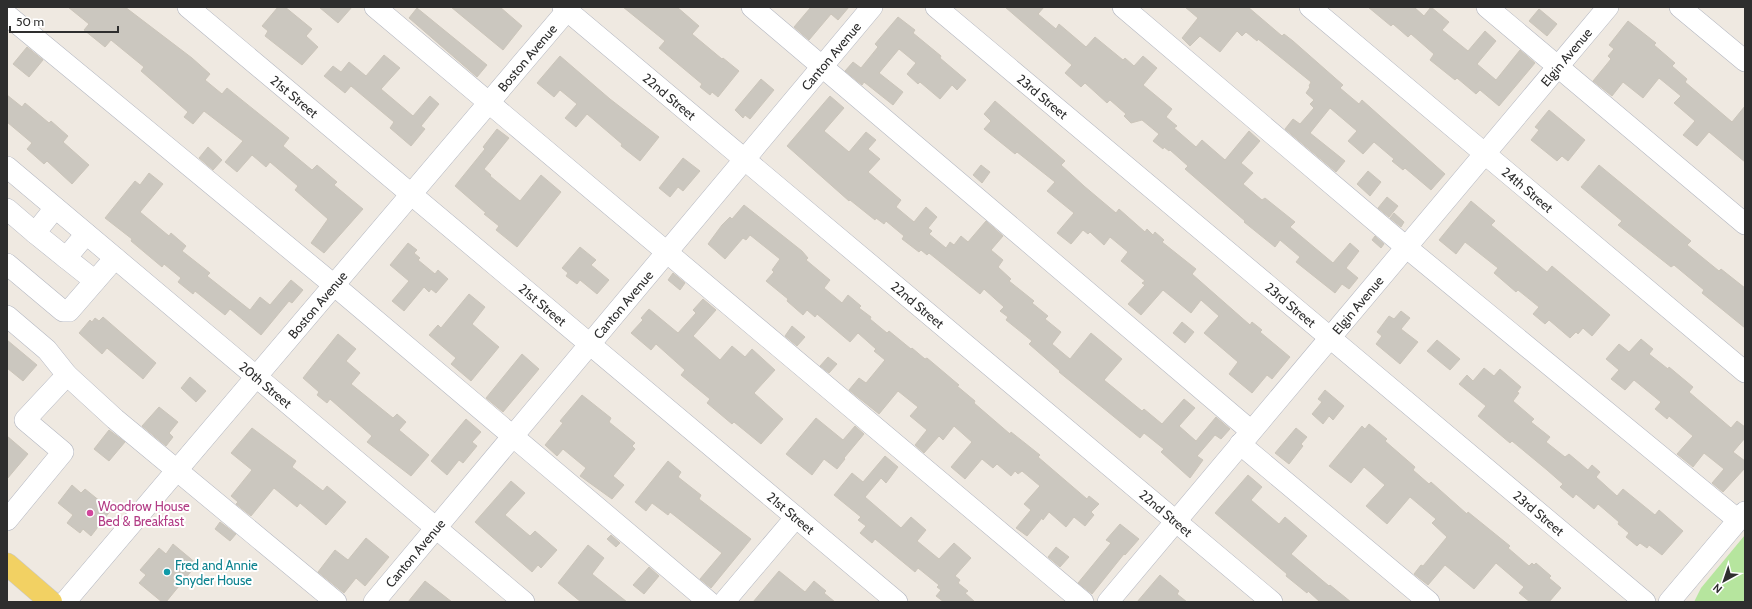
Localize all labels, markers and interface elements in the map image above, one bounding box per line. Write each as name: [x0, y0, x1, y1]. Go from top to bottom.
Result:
scale bar: [10, 8, 118, 34]
text: 50 m: [16, 14, 44, 29]
street label: Canton Avenue: [798, 18, 864, 94]
street label: Boston Avenue: [494, 20, 560, 95]
street label: Elgin Avenue: [1537, 24, 1595, 89]
street label: 22nd Street: [640, 69, 700, 124]
street label: 23rd Street: [1014, 70, 1072, 123]
street label: 21st Street: [267, 72, 322, 121]
street label: 24th Street: [1499, 163, 1557, 216]
street label: Boston Avenue: [284, 267, 351, 342]
street label: Canton Avenue: [590, 267, 656, 342]
street label: Elgin Avenue: [1329, 272, 1387, 337]
street label: 22nd Street: [888, 278, 948, 332]
street label: 23rd Street: [1262, 279, 1320, 331]
street label: 21st Street: [516, 280, 570, 330]
street label: 20th Street: [236, 358, 296, 412]
street label: 22nd Street: [1136, 486, 1196, 540]
street label: 23rd Street: [1510, 487, 1568, 539]
street label: 21st Street: [764, 488, 818, 538]
place label: Woodrow House Bed & Breakfast: [98, 498, 190, 529]
marker: Woodrow House Bed & Breakfast: [85, 508, 95, 518]
street label: Canton Avenue: [382, 515, 449, 590]
place label: Fred and Annie Snyder House: [175, 557, 258, 588]
north arrow: [1704, 561, 1744, 601]
marker: Fred and Annie Snyder House: [162, 567, 172, 577]
text: N: [1710, 581, 1725, 597]

